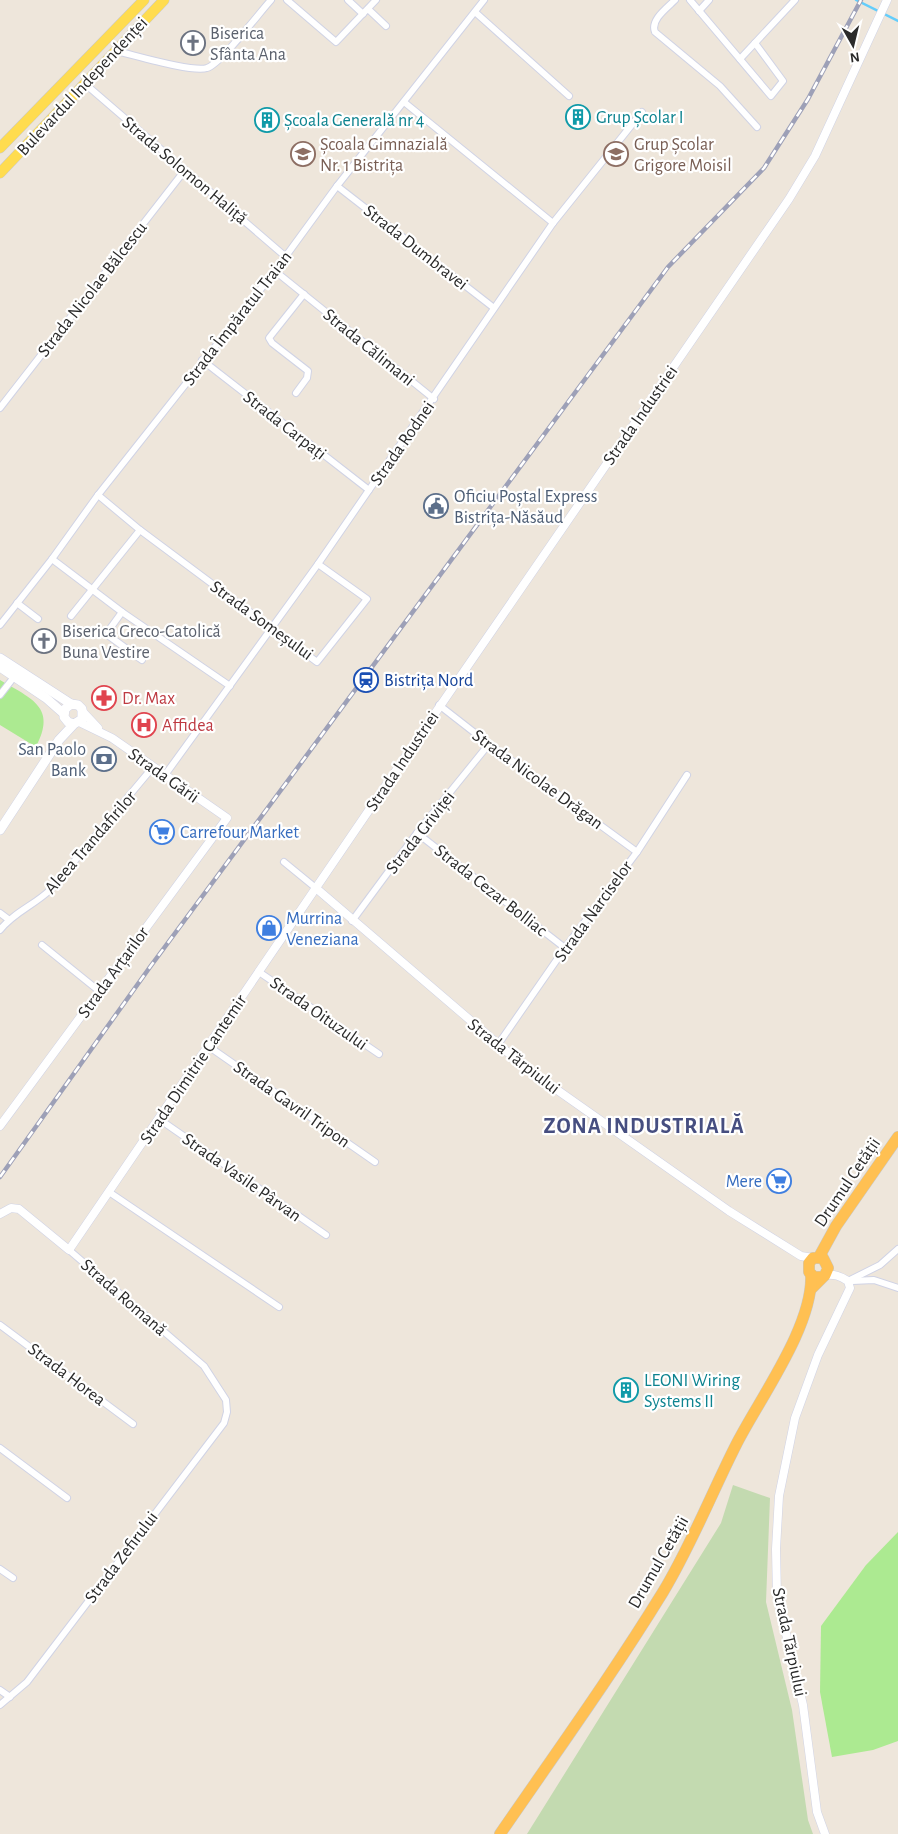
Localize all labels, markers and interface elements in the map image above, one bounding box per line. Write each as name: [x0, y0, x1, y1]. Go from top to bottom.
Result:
street label: Bulevardul Independenței: [14, 14, 152, 160]
north arrow: [828, 20, 878, 70]
place label: Biserica Sfânta Ana: [210, 25, 286, 64]
church icon: Biserica Sfânta Ana: [180, 30, 206, 56]
text: N: [849, 49, 860, 64]
building icon: Grup Școlar I: [565, 104, 591, 130]
building icon: Școala Generală nr 4: [254, 107, 280, 133]
place label: Grup Școlar I: [596, 109, 684, 128]
place label: Școala Generală nr 4: [284, 112, 425, 131]
street label: Strada Solomon Haliță: [118, 113, 250, 229]
place label: Școala Gimnazială Nr. 1 Bistrița: [320, 136, 448, 176]
place label: Grup Școlar Grigore Moisil: [634, 136, 732, 175]
school or university icon: Școala Gimnazială Nr. 1 Bistrița: [290, 141, 316, 167]
school or university icon: Grup Școlar Grigore Moisil: [603, 141, 629, 167]
street label: Strada Dumbravei: [360, 202, 471, 294]
street label: Strada Nicolae Bălcescu: [35, 219, 151, 360]
street label: Strada Împăratul Traian: [178, 246, 296, 389]
street label: Strada Călimani: [319, 306, 417, 390]
street label: Strada Industriei: [600, 363, 682, 468]
street label: Strada Carpați: [239, 388, 329, 464]
street label: Strada Rodnei: [367, 398, 438, 489]
place label: Oficiu Poștal Express Bistrița-Năsăud: [454, 488, 597, 528]
public building icon: Oficiu Poștal Express Bistrița-Năsăud: [423, 493, 449, 519]
street label: Strada Someșului: [206, 578, 316, 665]
place label: Biserica Greco-Catolică Buna Vestire: [62, 623, 221, 662]
church icon: Biserica Greco-Catolică Buna Vestire: [31, 628, 57, 654]
station icon: Bistrița Nord: [353, 667, 379, 693]
place label: Bistrița Nord: [384, 672, 473, 691]
pharmacy icon: Dr. Max: [91, 685, 117, 711]
place label: Dr. Max: [122, 690, 175, 708]
street label: Strada Industriei: [363, 708, 443, 815]
hospital icon: Affidea: [131, 712, 157, 738]
place label: Affidea: [162, 717, 214, 735]
street label: Strada Nicolae Drăgan: [469, 726, 606, 833]
place label: San Paolo Bank: [18, 741, 87, 780]
street label: Strada Gării: [125, 745, 202, 807]
bank icon: San Paolo Bank: [91, 746, 117, 772]
street label: Aleea Trandafirilor: [41, 788, 140, 898]
street label: Strada Griviței: [383, 788, 459, 878]
supermarket icon: Carrefour Market: [149, 819, 175, 845]
place label: Carrefour Market: [180, 824, 299, 842]
street label: Strada Cezar Bolliac: [431, 841, 550, 940]
street label: Strada Narciselor: [551, 858, 636, 965]
place label: Murrina Veneziana: [286, 910, 359, 949]
shop icon: Murrina Veneziana: [256, 915, 282, 941]
street label: Strada Arțarilor: [75, 924, 154, 1022]
street label: Strada Oituzului: [267, 974, 370, 1054]
street label: Strada Dimitrie Cantemir: [137, 991, 251, 1147]
street label: Strada Tărpiului: [464, 1016, 563, 1098]
street label: Strada Gavril Tripon: [230, 1058, 353, 1152]
district label: ZONA INDUSTRIALĂ: [543, 1113, 745, 1137]
street label: Strada Vasile Pârvan: [179, 1130, 304, 1226]
street label: Drumul Cetății: [811, 1135, 885, 1231]
supermarket icon: Mere: [766, 1168, 792, 1194]
place label: Mere: [726, 1173, 762, 1191]
street label: Strada Romană: [77, 1256, 170, 1340]
street label: Strada Horea: [24, 1340, 108, 1410]
place label: LEONI Wiring Systems II: [644, 1372, 740, 1411]
building icon: LEONI Wiring Systems II: [613, 1377, 639, 1403]
street label: Strada Zefirului: [82, 1509, 162, 1607]
street label: Drumul Cetății: [625, 1513, 693, 1612]
street label: Strada Tărpiului: [769, 1586, 809, 1698]

